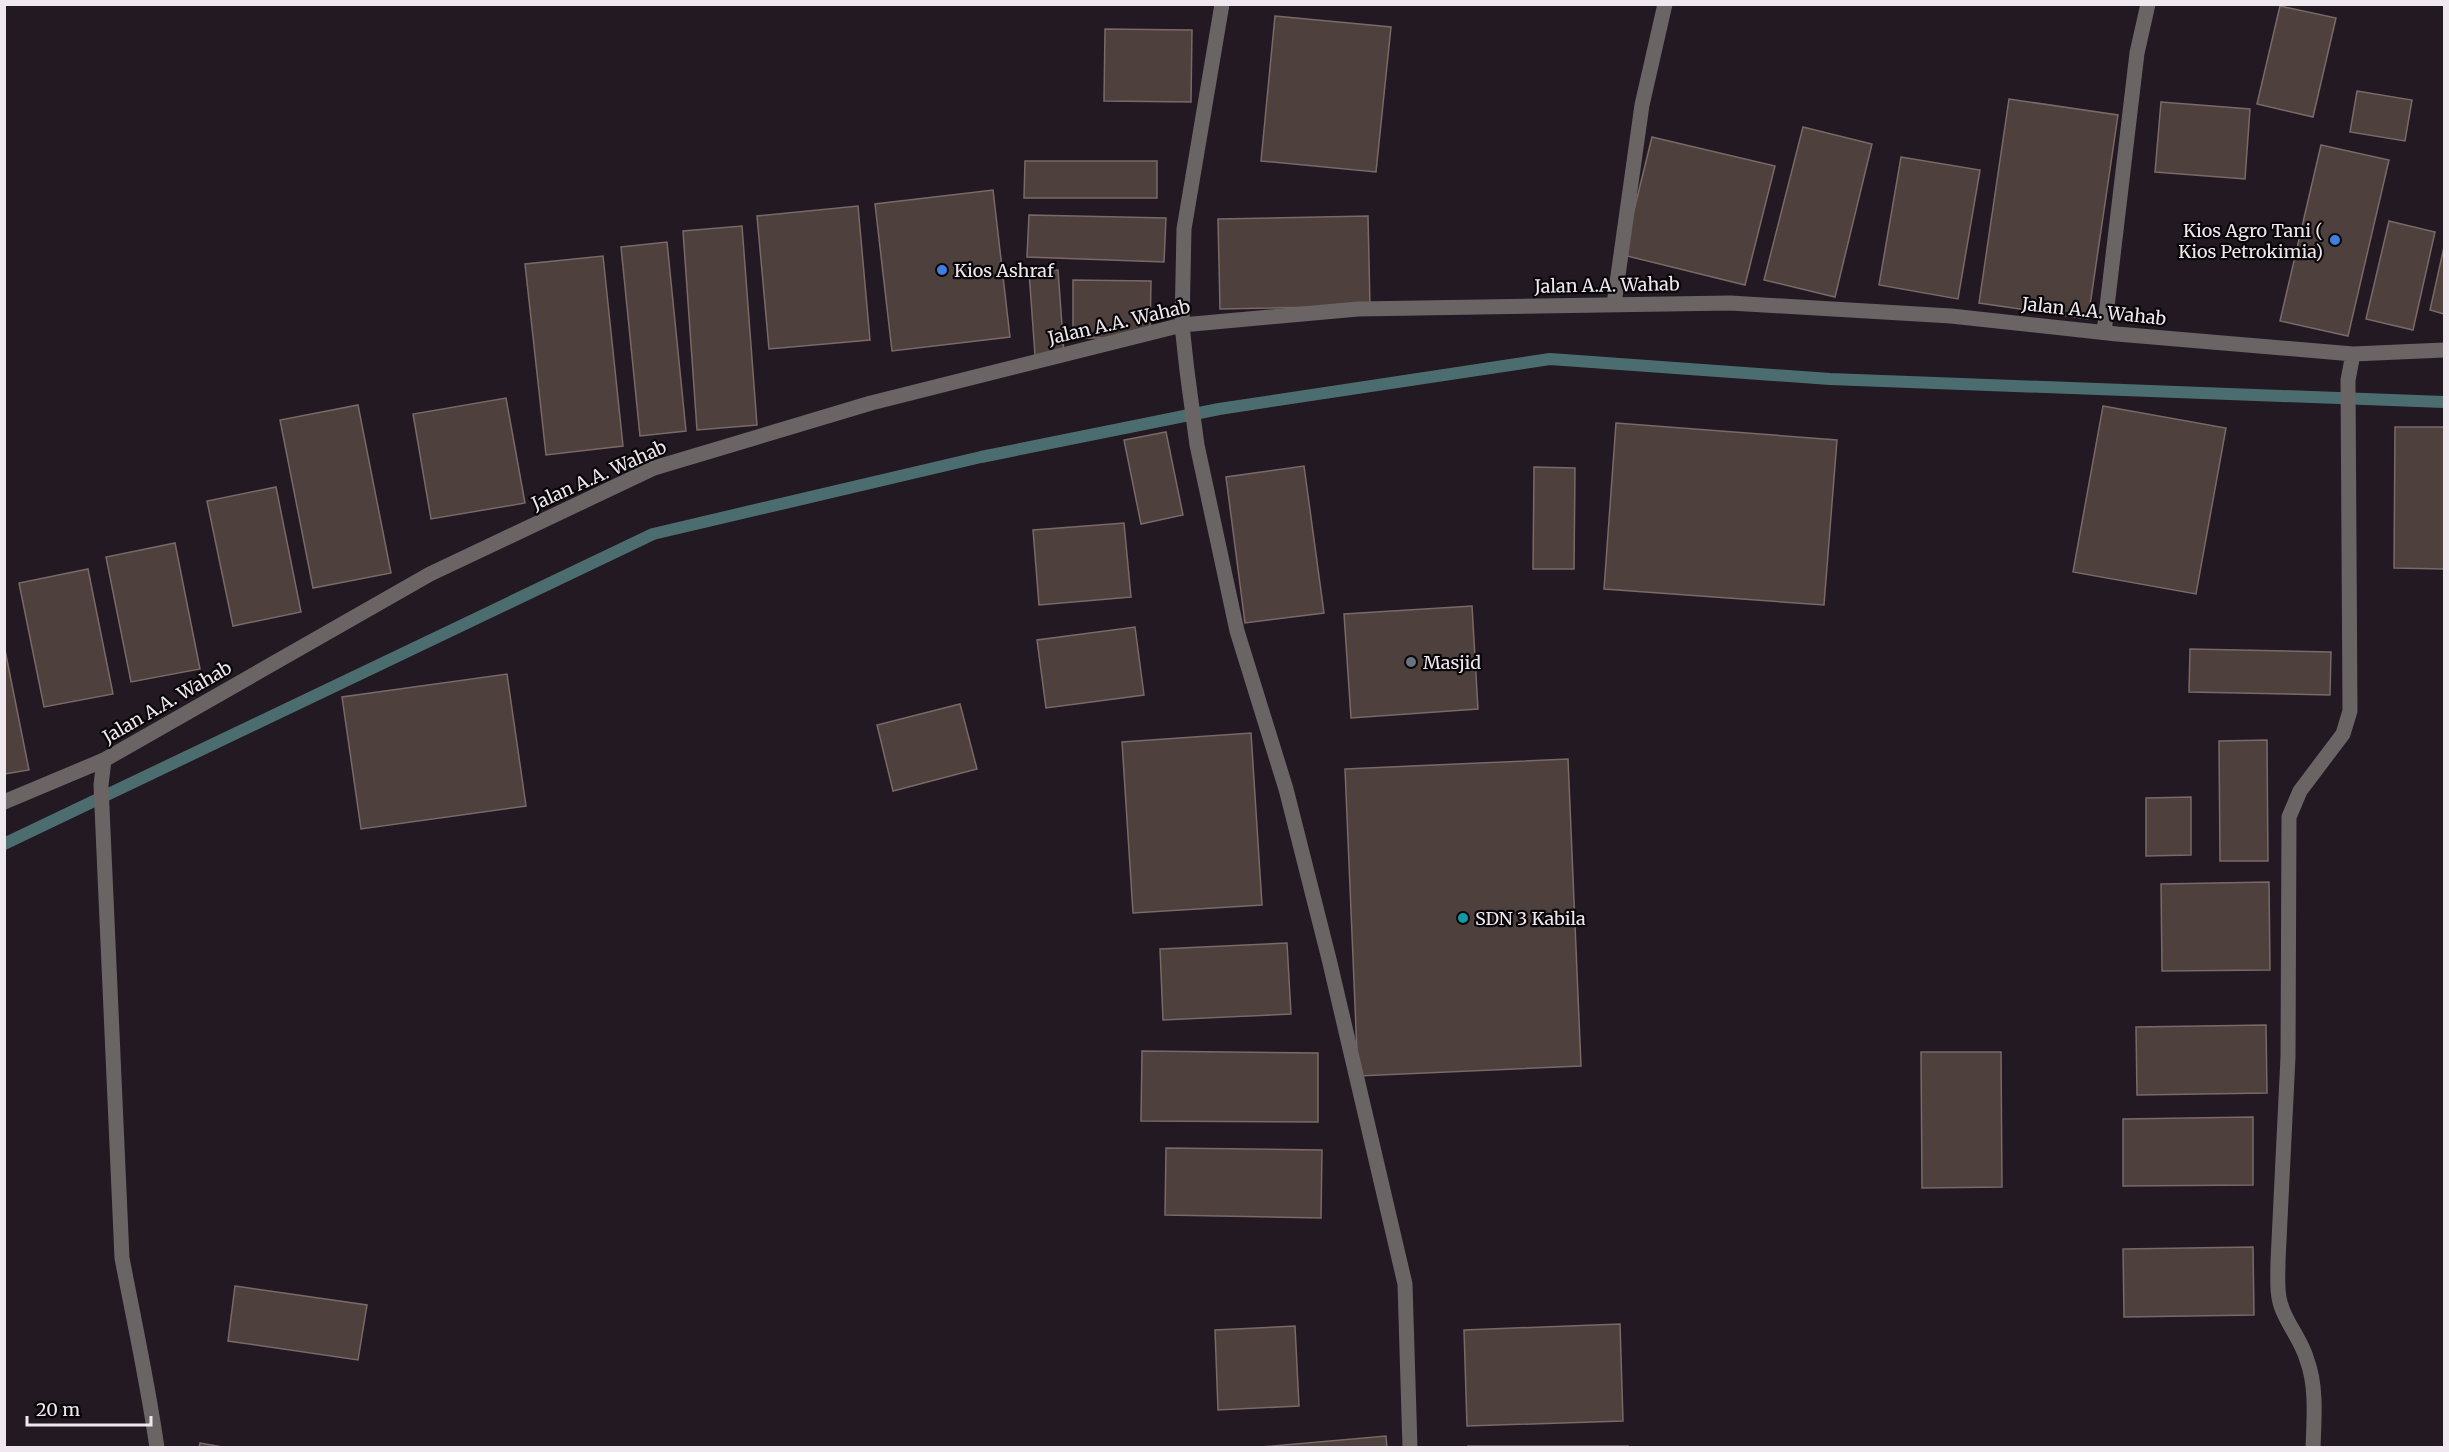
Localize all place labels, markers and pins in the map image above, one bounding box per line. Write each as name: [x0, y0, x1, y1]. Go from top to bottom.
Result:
place label: Kios Agro Tani ( Kios Petrokimia): [2178, 219, 2323, 263]
marker: Kios Agro Tani ( Kios Petrokimia): [2328, 233, 2342, 247]
place label: Kios Ashraf: [954, 259, 1055, 282]
marker: Kios Ashraf: [935, 263, 949, 277]
place label: Masjid: [1423, 651, 1481, 674]
marker: Masjid: [1404, 655, 1418, 669]
place label: SDN 3 Kabila: [1475, 907, 1586, 930]
marker: SDN 3 Kabila: [1456, 911, 1470, 925]

